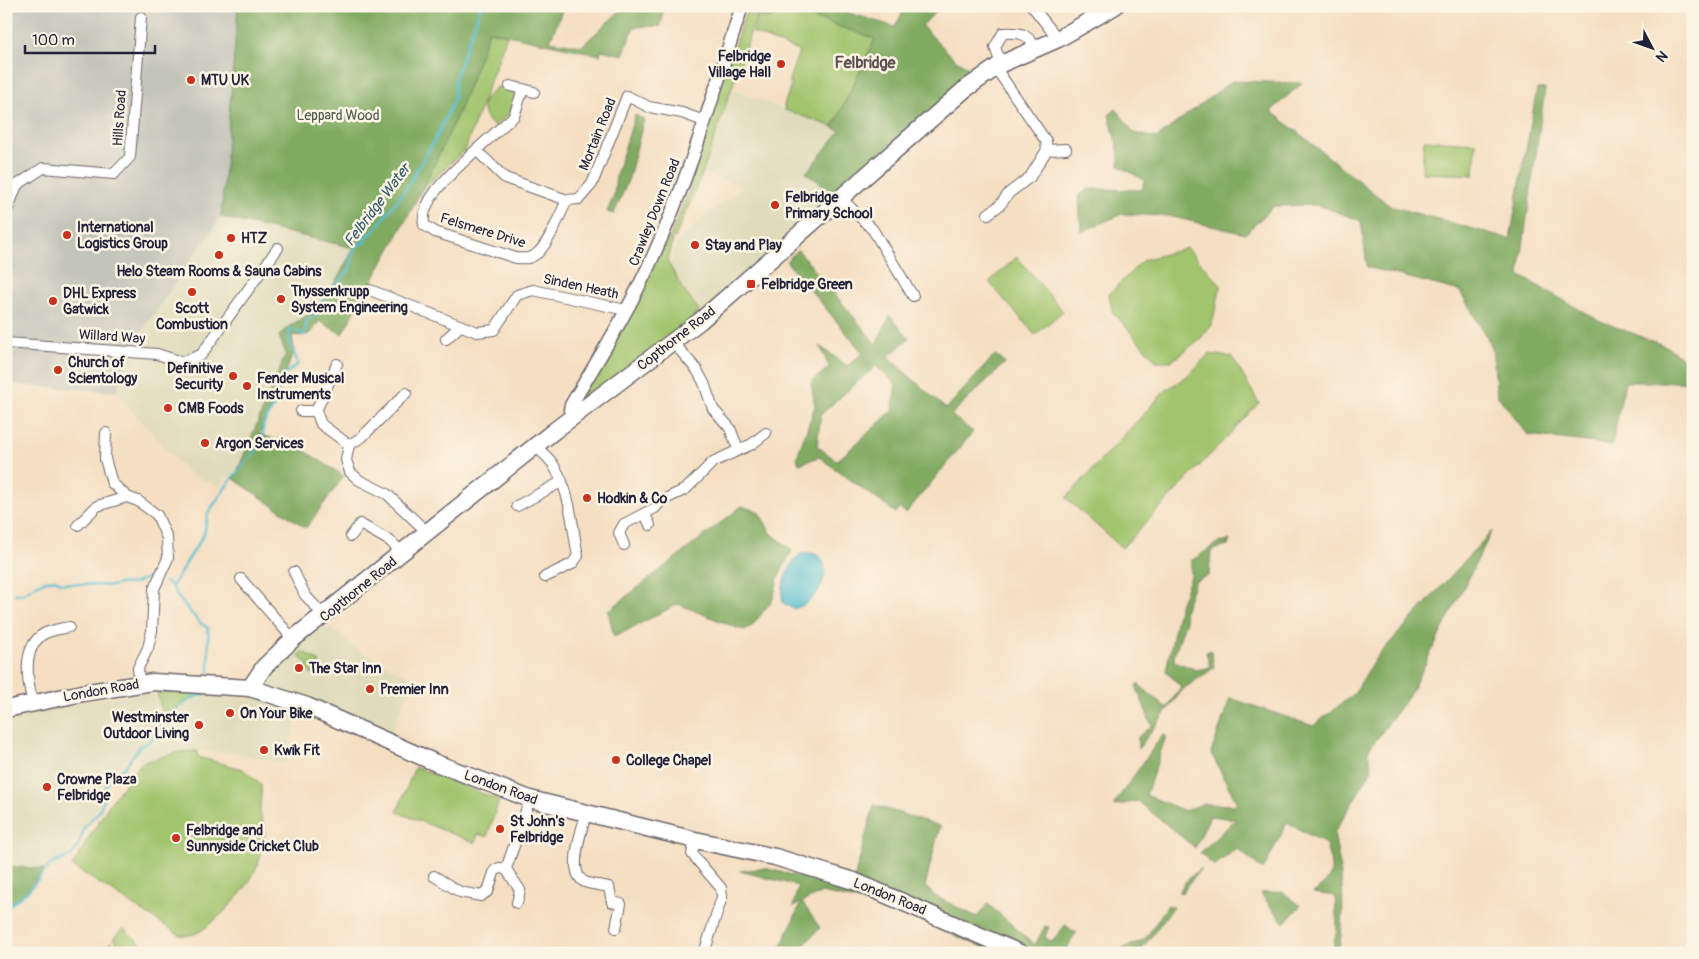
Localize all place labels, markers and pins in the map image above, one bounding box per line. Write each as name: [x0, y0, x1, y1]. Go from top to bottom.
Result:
place label: Felbridge Village Hall: [708, 48, 772, 81]
marker: Felbridge Village Hall: [775, 58, 787, 70]
place label: MTU UK: [201, 72, 249, 89]
marker: MTU UK: [185, 74, 197, 86]
place label: Felbridge Primary School: [785, 189, 873, 222]
marker: Felbridge Primary School: [769, 199, 781, 211]
place label: International Logistics Group: [77, 219, 168, 252]
marker: International Logistics Group: [61, 229, 73, 241]
place label: HTZ: [241, 230, 268, 247]
marker: HTZ: [225, 232, 237, 244]
place label: Stay and Play: [705, 237, 782, 254]
marker: Stay and Play: [689, 239, 701, 251]
marker: Helo Steam Rooms & Sauna Cabins: [213, 249, 225, 261]
place label: Helo Steam Rooms & Sauna Cabins: [116, 263, 322, 280]
place label: Felbridge Green: [761, 276, 853, 293]
marker: Felbridge Green: [745, 278, 757, 290]
place label: Thyssenkrupp System Engineering: [290, 283, 408, 316]
place label: DHL Express Gatwick: [63, 285, 137, 318]
marker: Scott Combustion: [186, 286, 198, 298]
marker: Thyssenkrupp System Engineering: [275, 293, 287, 305]
marker: DHL Express Gatwick: [47, 295, 59, 307]
place label: Scott Combustion: [156, 300, 228, 333]
place label: Church of Scientology: [68, 354, 137, 387]
place label: Definitive Security: [167, 360, 224, 393]
marker: Church of Scientology: [52, 364, 64, 376]
marker: Definitive Security: [227, 370, 239, 382]
place label: Fender Musical Instruments: [257, 370, 344, 403]
marker: Fender Musical Instruments: [241, 380, 253, 392]
place label: CMB Foods: [178, 400, 244, 417]
marker: CMB Foods: [162, 402, 174, 414]
place label: Argon Services: [215, 435, 304, 452]
marker: Argon Services: [199, 437, 211, 449]
place label: Hodkin & Co: [597, 490, 668, 507]
marker: Hodkin & Co: [581, 492, 593, 504]
place label: The Star Inn: [308, 660, 381, 677]
marker: The Star Inn: [293, 662, 305, 674]
place label: Premier Inn: [380, 681, 449, 698]
marker: Premier Inn: [364, 683, 376, 695]
place label: On Your Bike: [240, 705, 314, 722]
marker: On Your Bike: [224, 707, 236, 719]
place label: Westminster Outdoor Living: [103, 709, 190, 742]
marker: Westminster Outdoor Living: [193, 719, 205, 731]
place label: Kwik Fit: [274, 742, 320, 759]
marker: Kwik Fit: [258, 744, 270, 756]
place label: College Chapel: [626, 752, 711, 769]
marker: College Chapel: [610, 754, 622, 766]
place label: Crowne Plaza Felbridge: [57, 771, 137, 804]
marker: Crowne Plaza Felbridge: [41, 781, 53, 793]
place label: St John's Felbridge: [510, 813, 565, 846]
place label: Felbridge and Sunnyside Cricket Club: [186, 822, 319, 855]
marker: St John's Felbridge: [494, 823, 506, 835]
marker: Felbridge and Sunnyside Cricket Club: [170, 832, 182, 844]

